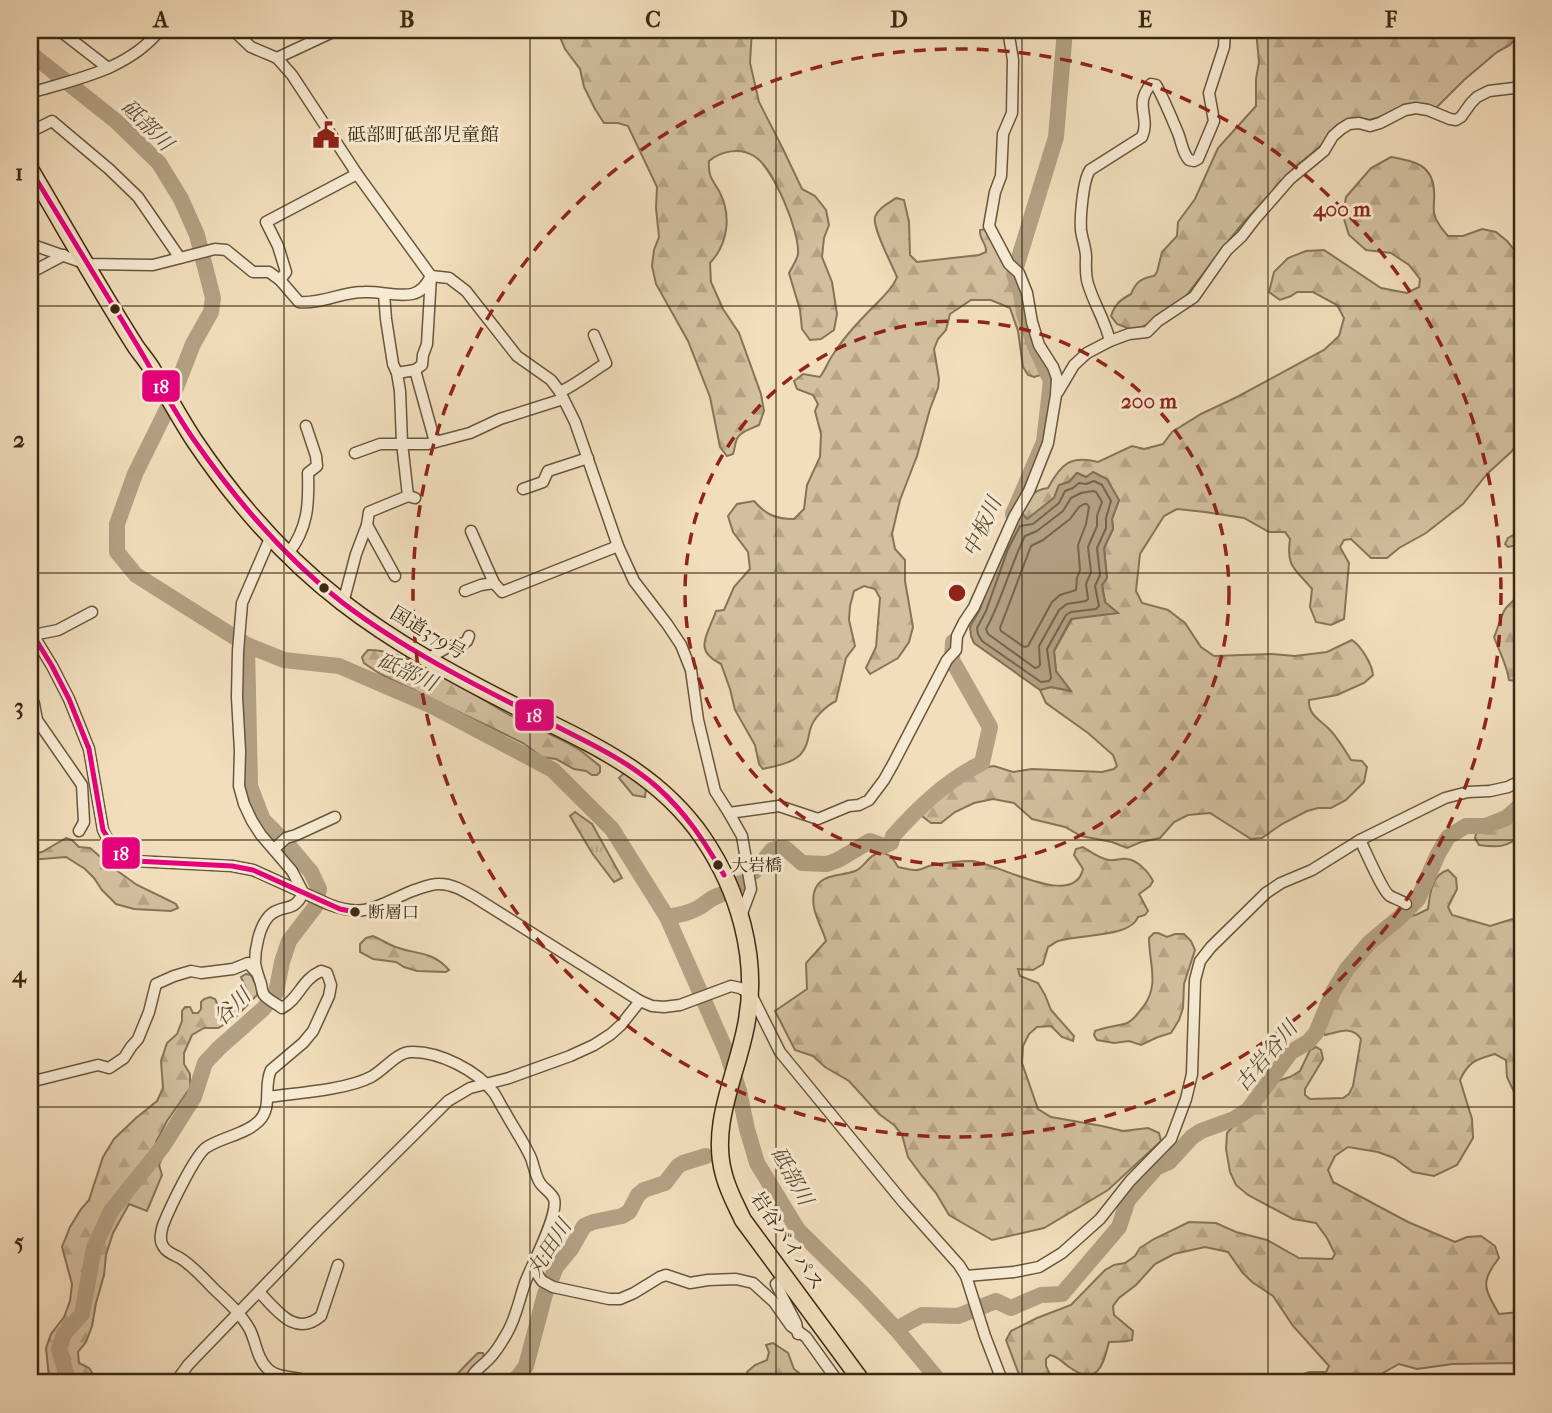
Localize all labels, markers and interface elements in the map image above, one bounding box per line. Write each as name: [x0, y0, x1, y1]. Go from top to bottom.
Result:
text: A: [152, 6, 170, 33]
text: B: [400, 6, 415, 33]
text: C: [645, 6, 661, 33]
text: D: [890, 6, 908, 33]
text: E: [1138, 6, 1152, 33]
text: F: [1384, 6, 1398, 33]
water label: 砥部川: [116, 94, 179, 157]
public building icon: 砥部町砥部児童館: [311, 120, 341, 150]
place label: 砥部町砥部児童館: [347, 124, 499, 146]
text: 1: [15, 159, 23, 186]
text: 400 m: [1312, 197, 1371, 222]
unlabelled marker: [108, 302, 122, 316]
line badge: 18: [141, 369, 181, 403]
text: 18: [153, 376, 169, 398]
text: 200 m: [1121, 389, 1178, 413]
text: 2: [13, 426, 25, 453]
water label: 中板川: [958, 492, 1007, 561]
unlabelled marker: [317, 581, 331, 595]
centre of rings: [945, 581, 969, 605]
street label: 国道379号: [386, 602, 470, 664]
water label: 砥部川: [373, 648, 442, 697]
text: 3: [14, 693, 24, 720]
line badge: 18: [514, 698, 555, 732]
text: 18: [526, 705, 542, 727]
line badge: 18: [101, 836, 141, 870]
text: 18: [113, 843, 129, 865]
place label: 大岩橋: [731, 855, 782, 875]
marker: 大岩橋: [711, 858, 725, 872]
place label: 断層口: [368, 902, 419, 922]
marker: 断層口: [348, 905, 362, 919]
text: 4: [11, 961, 27, 988]
water label: 谷川: [209, 982, 257, 1030]
water label: 古岩谷川: [1230, 1015, 1303, 1096]
water label: 砥部川: [766, 1143, 819, 1211]
street label: 岩谷バイパス: [746, 1188, 828, 1294]
water label: 丸田川: [522, 1213, 577, 1281]
text: 5: [14, 1228, 24, 1255]

